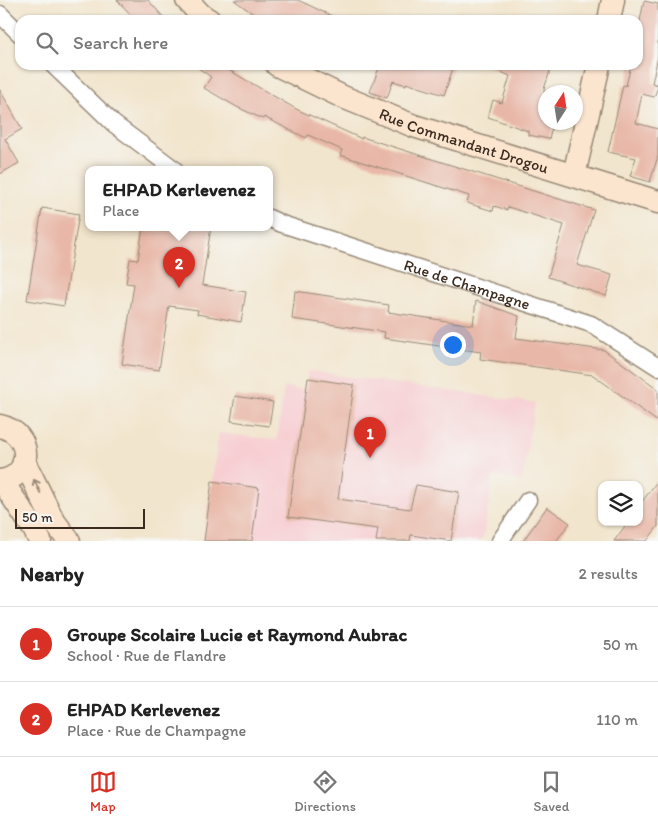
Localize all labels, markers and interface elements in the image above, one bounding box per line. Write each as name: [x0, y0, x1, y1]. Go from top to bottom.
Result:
search box: [15, 15, 643, 70]
icon: search: [33, 29, 61, 57]
text: Search here: [73, 31, 168, 54]
north arrow: [538, 85, 583, 130]
street label: Rue Commandant Drogou: [376, 104, 551, 177]
popup: [85, 166, 273, 231]
text: EHPAD Kerlevenez: [103, 178, 255, 201]
text: Place: [103, 201, 139, 220]
pin: 2: [163, 247, 195, 288]
street label: Rue de Champagne: [402, 255, 533, 314]
your location: [440, 332, 466, 358]
pin: 1: [354, 417, 386, 458]
one-way arrow: [32, 479, 41, 494]
map controls: [598, 481, 643, 526]
button: layers: [598, 481, 643, 526]
scale bar: [15, 506, 145, 529]
text: 50 m: [22, 509, 53, 526]
text: Nearby: [20, 561, 84, 586]
text: 2 results: [578, 564, 638, 583]
text: Groupe Scolaire Lucie et Raymond Aubrac: [67, 623, 407, 646]
text: 1: [32, 635, 40, 654]
text: 50 m: [603, 635, 638, 654]
text: School · Rue de Flandre: [67, 646, 226, 665]
text: EHPAD Kerlevenez: [67, 698, 220, 721]
text: 2: [32, 710, 40, 729]
text: 110 m: [596, 710, 638, 729]
text: Place · Rue de Champagne: [67, 721, 246, 740]
tab: Map: [89, 768, 117, 815]
tab: Directions: [294, 768, 356, 815]
tab: Saved: [533, 768, 569, 815]

